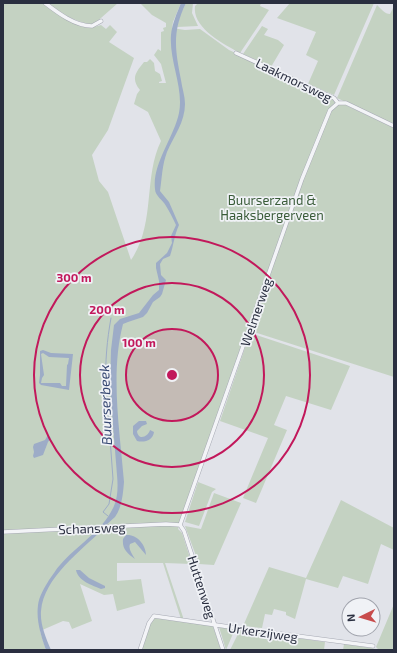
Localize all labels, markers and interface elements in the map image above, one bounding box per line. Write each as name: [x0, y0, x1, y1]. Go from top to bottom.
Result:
street label: Laakmorsweg: [253, 55, 335, 105]
park label: Buurserzand & Haaksbergerveen: [220, 192, 324, 223]
text: 300 m: [56, 270, 92, 284]
street label: Welmerweg: [237, 276, 275, 348]
text: 200 m: [89, 302, 125, 316]
text: 100 m: [122, 335, 156, 349]
water label: Buurserbeek: [95, 364, 115, 446]
centre of rings: [165, 368, 179, 382]
street label: Schansweg: [58, 519, 126, 537]
street label: Huttenweg: [184, 553, 220, 621]
north arrow: [341, 597, 381, 637]
text: N: [344, 613, 357, 622]
street label: Urkerzijweg: [227, 619, 299, 645]

